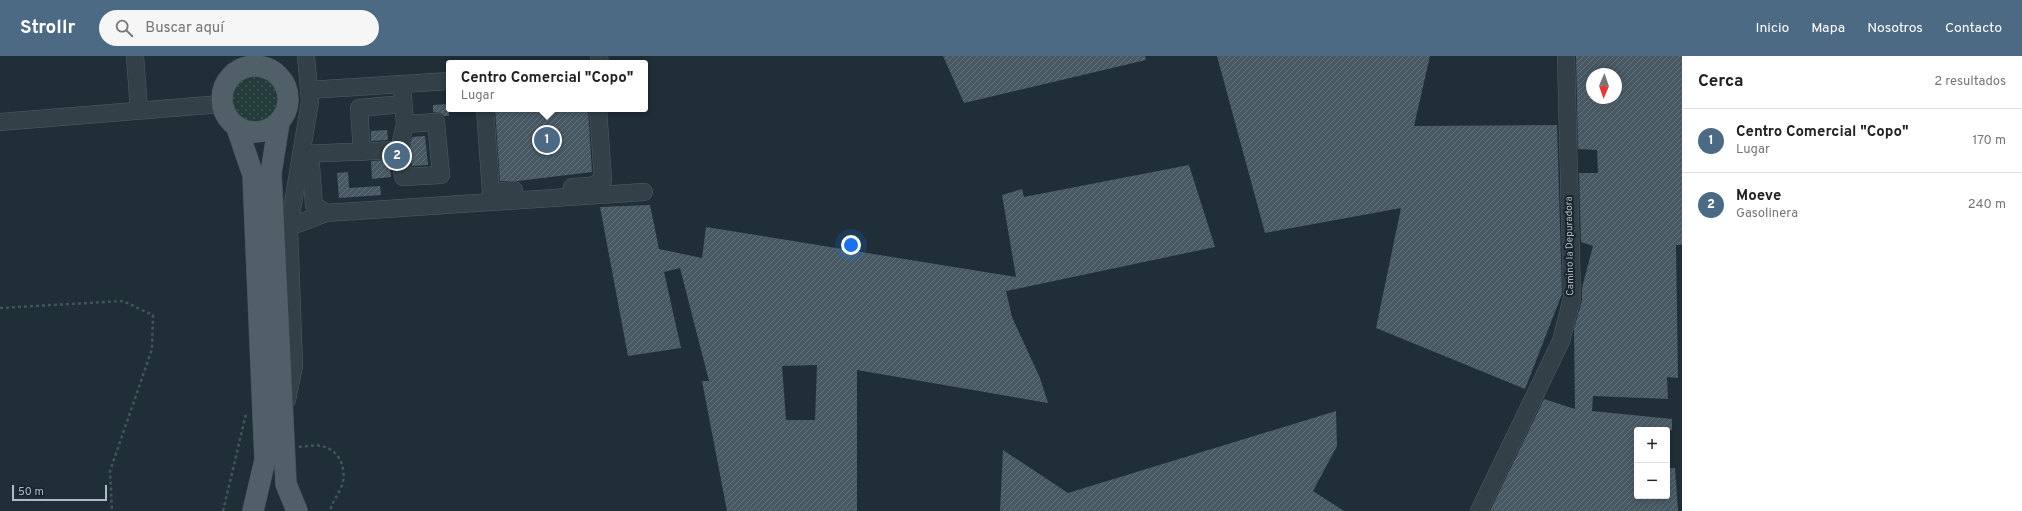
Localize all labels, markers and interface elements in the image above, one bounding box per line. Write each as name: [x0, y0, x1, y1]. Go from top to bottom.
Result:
search box: [99, 10, 379, 46]
text: Strollr: [20, 16, 75, 40]
icon: search: [113, 17, 135, 39]
text: Buscar aquí: [145, 19, 224, 38]
text: Inicio: [1756, 20, 1789, 37]
text: Mapa: [1811, 20, 1845, 37]
text: Nosotros: [1867, 20, 1923, 37]
text: Contacto: [1945, 20, 2002, 37]
popup: [446, 60, 648, 112]
north arrow: [1586, 68, 1622, 104]
text: Centro Comercial "Copo": [461, 69, 633, 88]
text: Cerca: [1698, 71, 1744, 93]
text: 2 resultados: [1934, 74, 2006, 90]
text: Lugar: [461, 88, 495, 104]
text: Centro Comercial "Copo": [1736, 123, 1909, 142]
pin: 1: [534, 125, 560, 155]
text: 1: [1708, 133, 1714, 149]
text: 170 m: [1972, 133, 2006, 149]
pin: 2: [384, 141, 410, 171]
text: Lugar: [1736, 142, 1770, 158]
text: Moeve: [1736, 187, 1781, 206]
street label: Camino la Depuradora: [1563, 196, 1577, 296]
text: 2: [1707, 197, 1715, 213]
text: 240 m: [1968, 197, 2006, 213]
text: Gasolinera: [1736, 206, 1798, 222]
your location: [841, 235, 861, 255]
map controls: [1634, 427, 1670, 499]
button: +: [1634, 427, 1670, 463]
button: −: [1634, 463, 1670, 499]
scale bar: [12, 483, 107, 502]
text: 50 m: [18, 485, 44, 499]

